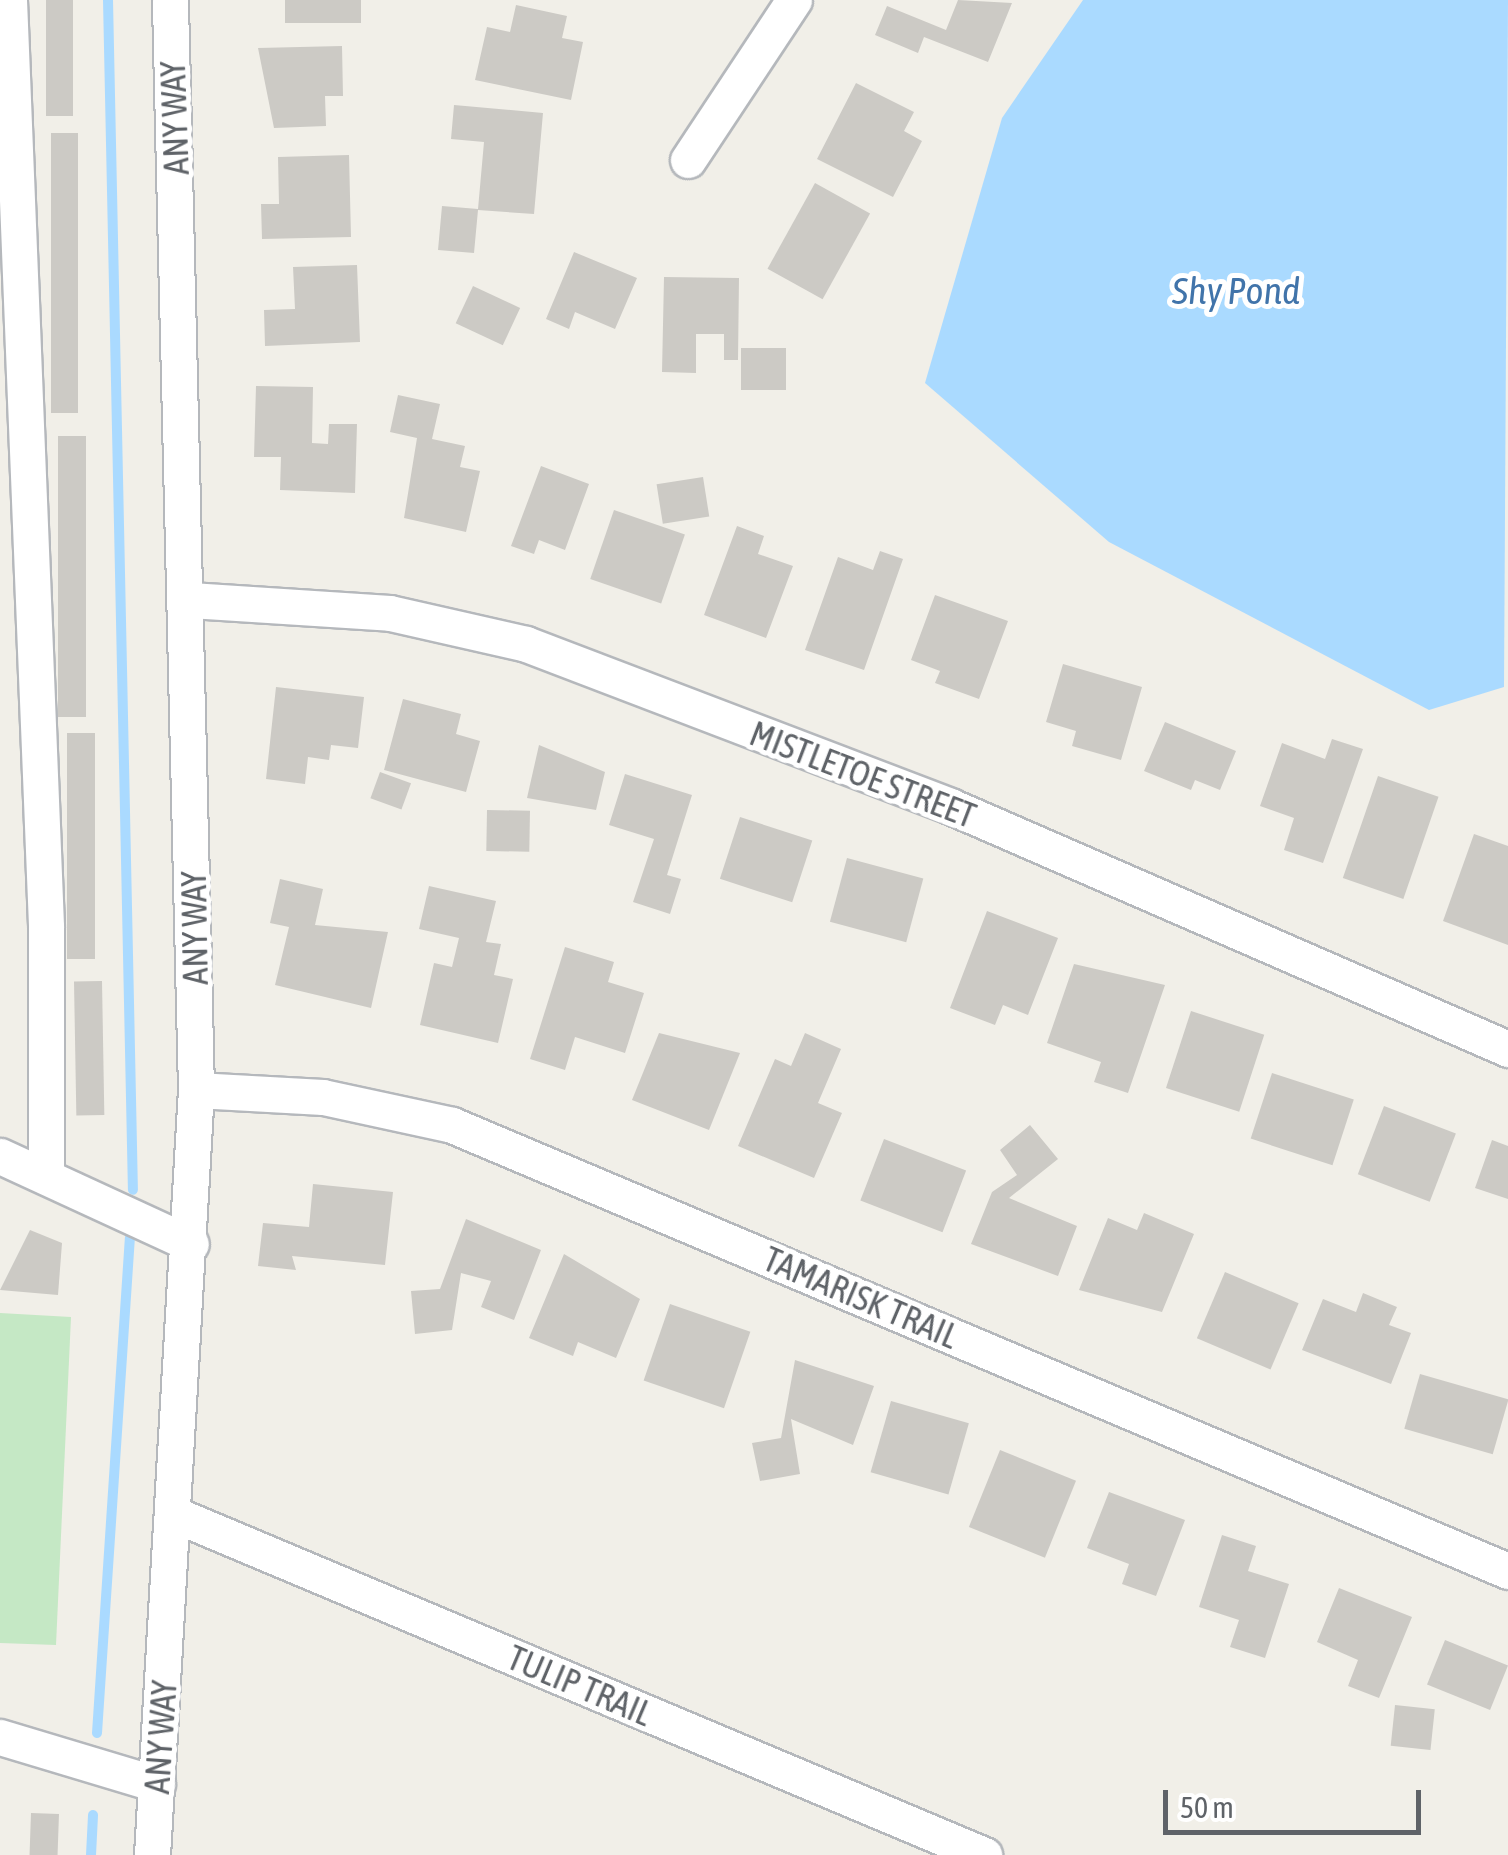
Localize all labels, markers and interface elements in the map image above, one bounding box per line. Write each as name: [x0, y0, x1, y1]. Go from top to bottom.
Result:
street label: ANY WAY: [151, 60, 197, 176]
water label: Shy Pond: [1172, 268, 1300, 314]
street label: MISTLETOE STREET: [744, 712, 982, 836]
street label: ANY WAY: [172, 871, 216, 985]
street label: TAMARISK TRAIL: [757, 1237, 965, 1357]
street label: TULIP TRAIL: [501, 1636, 659, 1734]
street label: ANY WAY: [135, 1679, 185, 1795]
scale bar: [1168, 1770, 1426, 1832]
text: 50 m: [1180, 1790, 1234, 1824]

